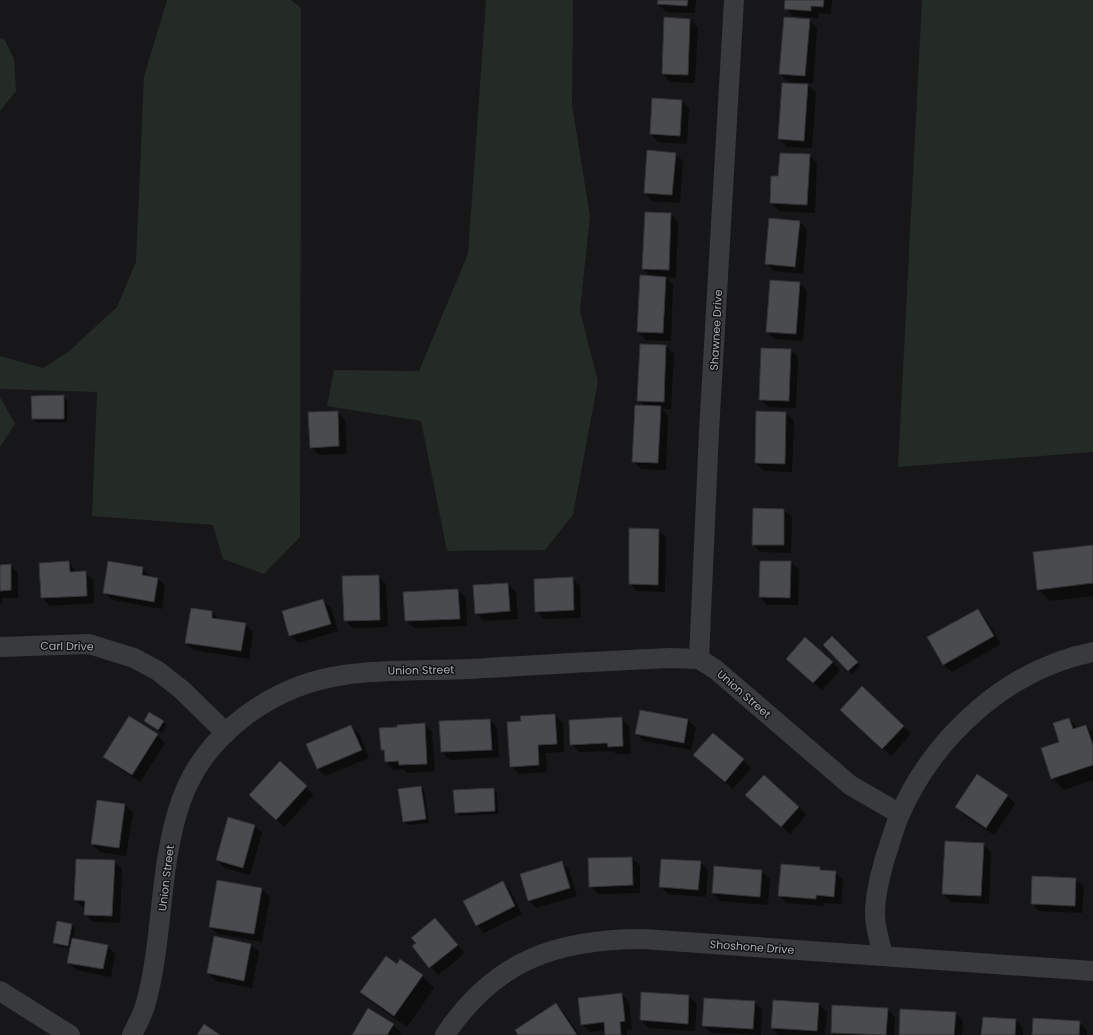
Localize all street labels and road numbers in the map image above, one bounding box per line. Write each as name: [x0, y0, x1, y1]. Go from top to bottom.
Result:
street label: Shawnee Drive: [706, 289, 726, 371]
street label: Carl Drive: [40, 638, 94, 654]
street label: Union Street: [388, 661, 454, 679]
street label: Union Street: [714, 666, 774, 722]
street label: Union Street: [154, 844, 178, 912]
street label: Shoshone Drive: [709, 936, 795, 958]

